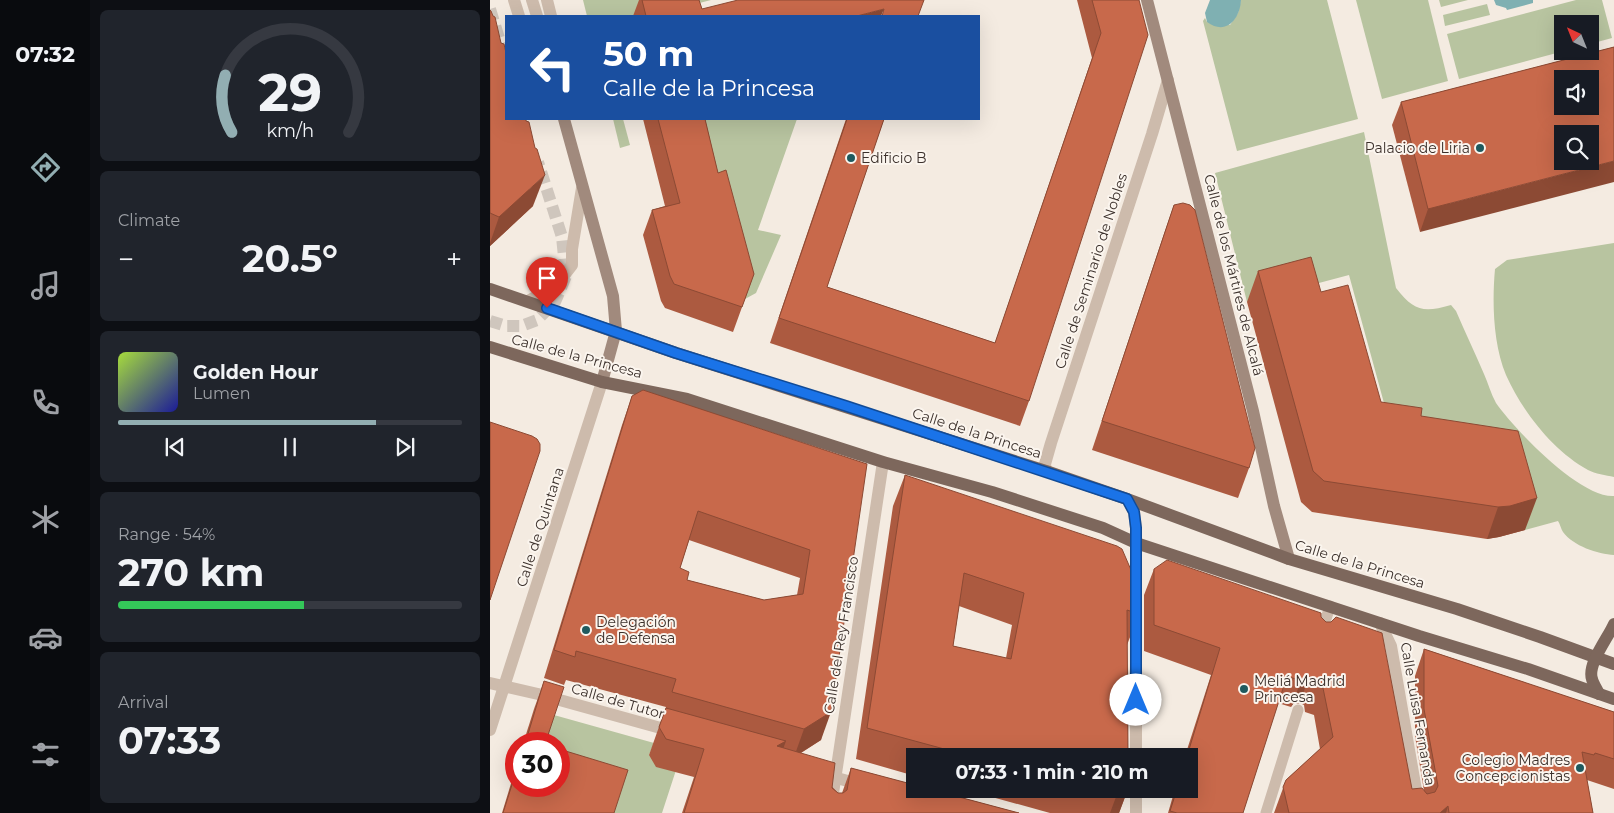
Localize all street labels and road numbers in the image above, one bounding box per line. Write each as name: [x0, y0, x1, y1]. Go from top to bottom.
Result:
street label: Calle de Seminario de Nobles: [1051, 171, 1131, 371]
street label: Calle de los Mártires de Alcalá: [1200, 172, 1268, 378]
street label: Calle de la Princesa: [510, 330, 644, 382]
street label: Calle de la Princesa: [910, 404, 1044, 462]
street label: Calle de Quintana: [512, 465, 568, 589]
street label: Calle de la Princesa: [1293, 536, 1427, 592]
street label: Calle del Rey Francisco: [820, 555, 862, 715]
street label: Calle Luisa Fernanda: [1397, 641, 1439, 787]
street label: Calle de Tutor: [569, 679, 667, 723]

